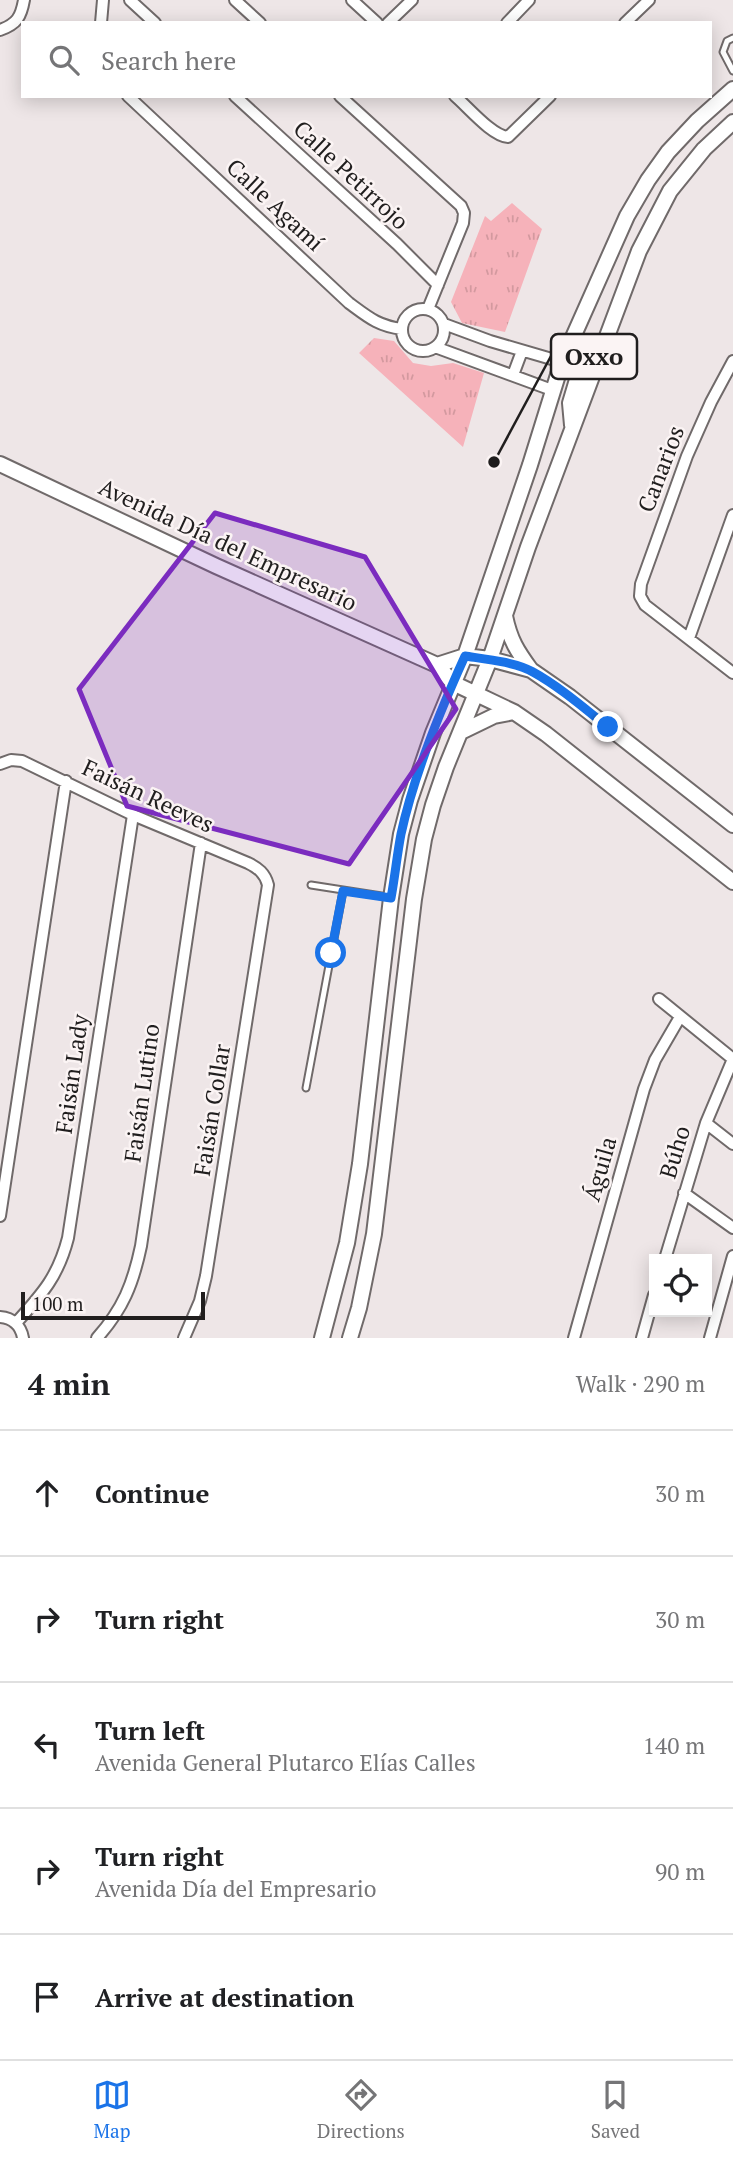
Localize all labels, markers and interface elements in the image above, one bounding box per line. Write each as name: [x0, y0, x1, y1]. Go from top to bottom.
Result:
search box: [21, 21, 712, 98]
icon: search: [45, 41, 83, 79]
text: Search here: [101, 43, 236, 77]
street label: Calle Petirrojo: [287, 113, 416, 236]
street label: Calle Agamí: [220, 152, 331, 258]
callout: Oxxo: [551, 334, 637, 379]
text: Oxxo: [565, 340, 623, 372]
street label: Canarios: [630, 421, 691, 516]
street label: Avenida Día del Empresario: [94, 471, 362, 618]
route end: [592, 711, 623, 742]
street label: Faisán Reeves: [77, 752, 219, 840]
route start: [315, 937, 346, 968]
street label: Faisán Lady: [48, 1012, 95, 1136]
street label: Faisán Lutino: [116, 1022, 167, 1164]
street label: Faisán Collar: [186, 1042, 237, 1178]
street label: Búho: [652, 1122, 697, 1182]
street label: Águila: [576, 1133, 624, 1205]
map controls: [649, 1254, 712, 1317]
button: locate: [649, 1254, 712, 1317]
scale bar: [21, 1289, 205, 1321]
text: 100 m: [32, 1291, 83, 1316]
text: 4 min: [28, 1364, 110, 1404]
text: Walk · 290 m: [576, 1368, 705, 1399]
icon: ahead: [28, 1474, 66, 1512]
text: Continue: [95, 1476, 209, 1510]
text: 30 m: [655, 1478, 705, 1509]
icon: right: [28, 1600, 66, 1638]
text: Turn right: [95, 1602, 224, 1636]
text: 30 m: [655, 1604, 705, 1635]
text: Turn left: [95, 1713, 205, 1747]
icon: left: [28, 1726, 66, 1764]
text: 140 m: [643, 1730, 705, 1761]
text: Avenida General Plutarco Elías Calles: [95, 1747, 476, 1778]
text: Turn right: [95, 1839, 224, 1873]
icon: right: [28, 1852, 66, 1890]
text: 90 m: [655, 1856, 705, 1887]
text: Avenida Día del Empresario: [95, 1873, 376, 1904]
icon: arrive: [28, 1978, 66, 2016]
text: Arrive at destination: [95, 1980, 354, 2014]
tab: Map: [93, 2076, 131, 2143]
tab: Directions: [317, 2076, 405, 2143]
tab: Saved: [591, 2076, 640, 2143]

